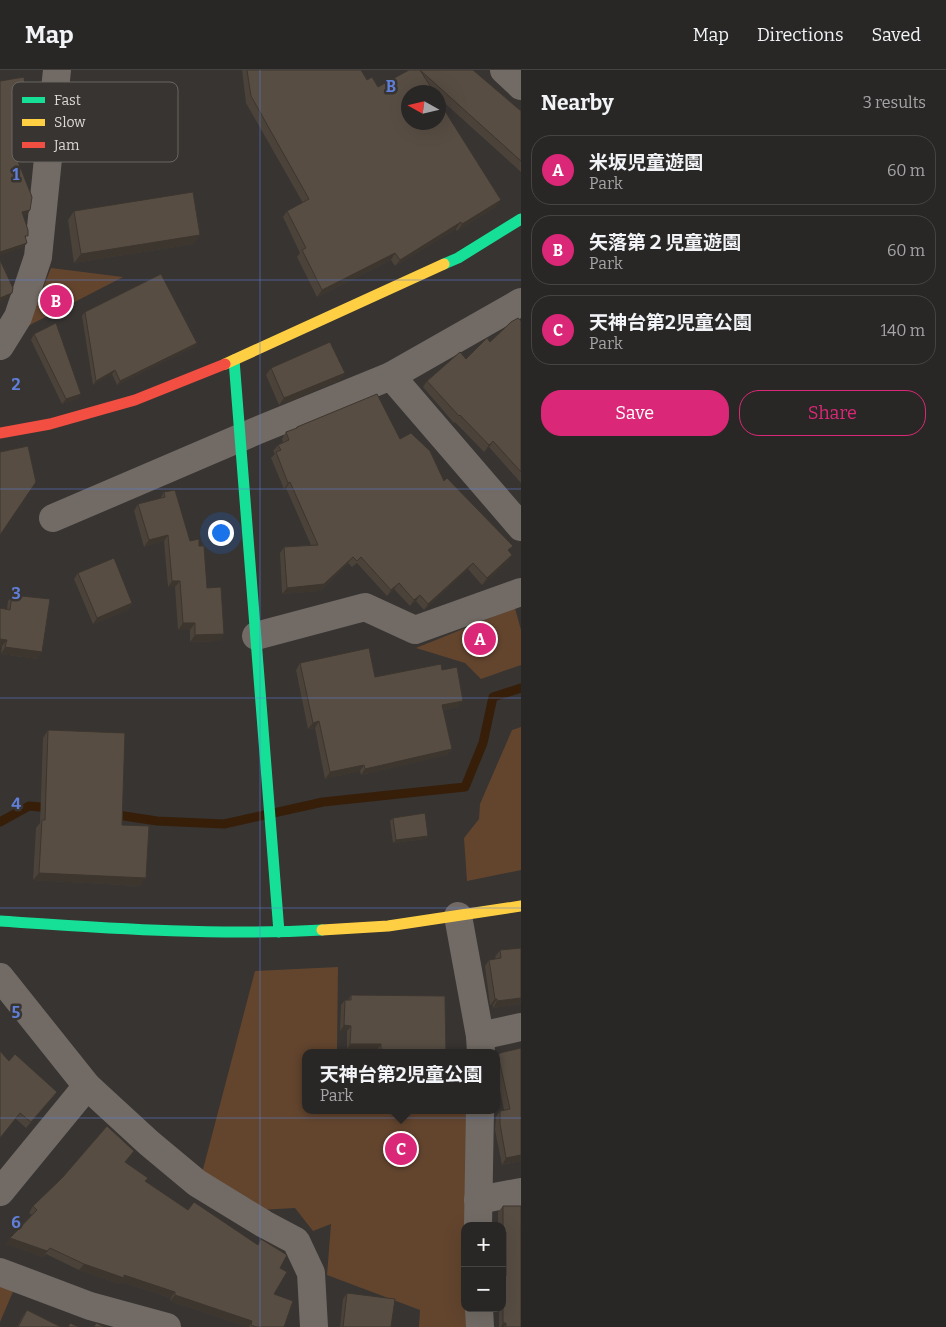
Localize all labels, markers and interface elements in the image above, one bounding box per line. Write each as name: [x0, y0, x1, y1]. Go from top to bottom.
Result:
text: Map: [25, 21, 74, 49]
text: Map: [693, 24, 729, 46]
text: Directions: [757, 24, 844, 46]
text: Saved: [872, 24, 921, 46]
text: B: [386, 77, 396, 96]
legend: [12, 82, 178, 162]
north arrow: [401, 85, 446, 130]
text: Nearby: [541, 90, 614, 116]
text: Fast: [54, 92, 81, 109]
text: 3 results: [863, 93, 926, 112]
text: Slow: [54, 114, 86, 131]
text: Jam: [53, 137, 80, 154]
text: 米坂児童遊園: [589, 151, 703, 174]
text: A: [552, 161, 564, 180]
text: 60 m: [887, 161, 925, 180]
text: 1: [13, 165, 20, 184]
text: Park: [589, 174, 623, 193]
text: 矢落第２児童遊園: [589, 231, 741, 254]
text: B: [553, 241, 563, 260]
text: 60 m: [887, 241, 925, 260]
text: Park: [589, 254, 623, 273]
pin: B: [40, 282, 72, 320]
text: 天神台第2児童公園: [589, 311, 752, 334]
text: C: [553, 321, 563, 340]
text: 140 m: [880, 321, 925, 340]
text: Park: [589, 334, 623, 353]
text: 2: [11, 375, 21, 394]
button: Save: [541, 390, 729, 436]
button: Share: [739, 390, 926, 436]
your location: [208, 520, 234, 546]
text: 3: [11, 584, 21, 603]
pin: A: [464, 620, 496, 658]
text: 4: [11, 794, 21, 813]
text: 5: [12, 1003, 21, 1022]
popup: [302, 1049, 500, 1114]
text: 天神台第2児童公園: [320, 1063, 482, 1086]
text: Park: [320, 1086, 353, 1105]
pin: C: [385, 1130, 417, 1168]
text: 6: [11, 1213, 21, 1232]
map controls: [461, 1222, 506, 1312]
button: +: [461, 1222, 506, 1267]
button: −: [461, 1267, 506, 1312]

